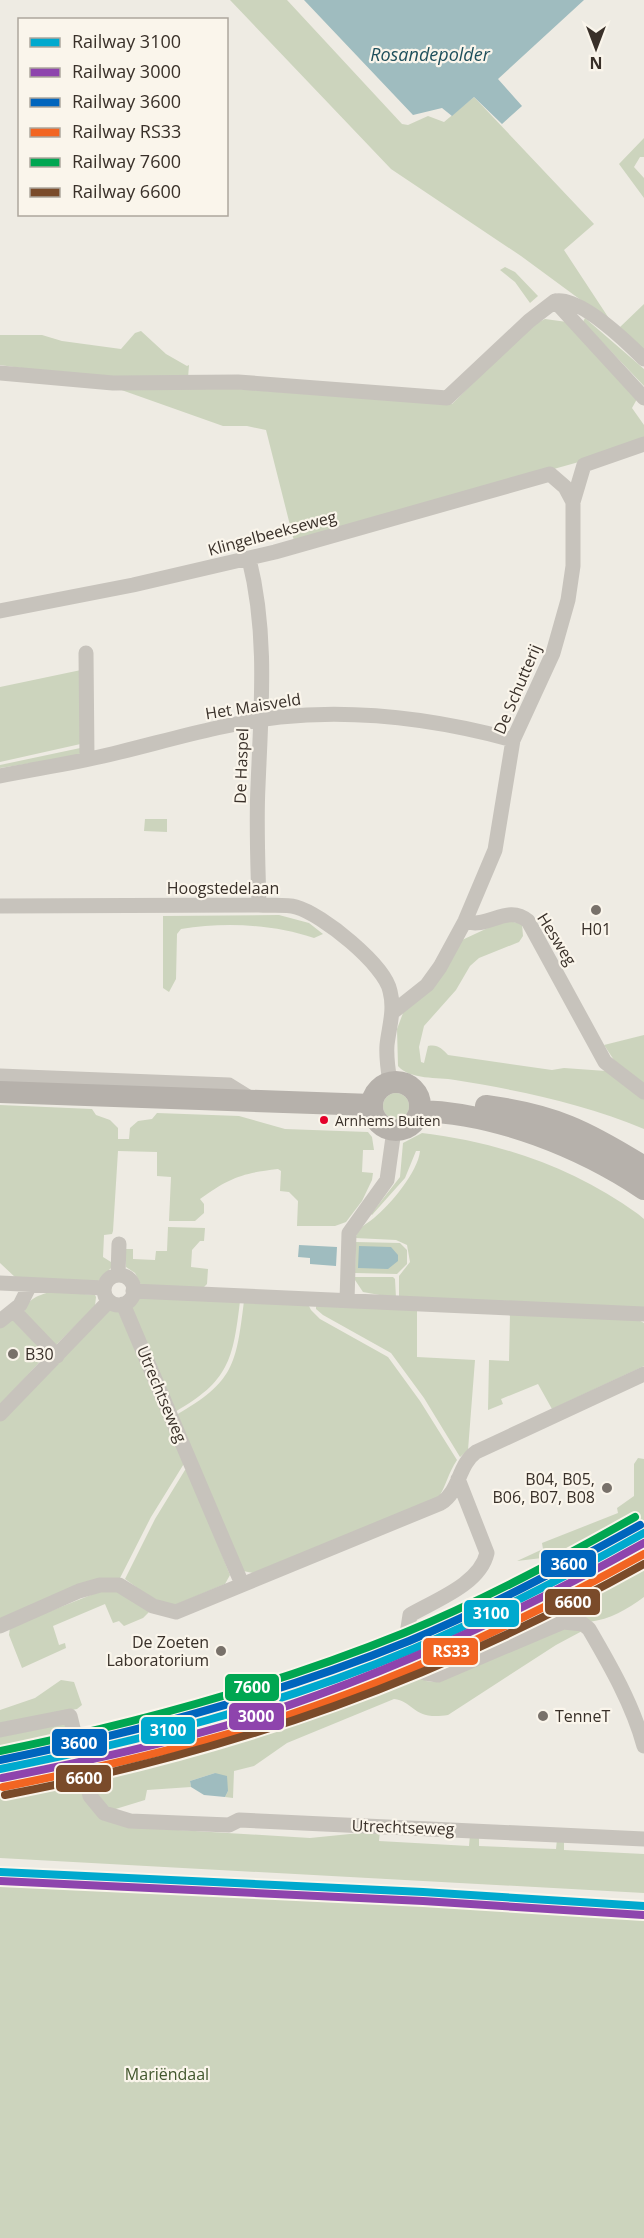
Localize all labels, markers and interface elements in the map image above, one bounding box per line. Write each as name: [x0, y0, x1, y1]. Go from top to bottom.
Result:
legend: [18, 18, 228, 216]
north arrow: [566, 18, 626, 78]
text: Railway 3100: [72, 29, 181, 53]
water label: Rosandepolder: [370, 42, 491, 66]
text: N: [589, 52, 603, 74]
text: Railway 3000: [72, 59, 181, 83]
text: Railway 3600: [72, 89, 181, 113]
text: Railway RS33: [72, 119, 181, 143]
text: Railway 7600: [72, 149, 181, 173]
text: Railway 6600: [72, 179, 181, 203]
street label: Klingelbeekseweg: [205, 505, 339, 561]
street label: De Schutterij: [488, 641, 546, 737]
street label: Het Maisveld: [204, 688, 302, 724]
street label: De Haspel: [229, 728, 253, 804]
street label: Hoogstedelaan: [167, 877, 279, 899]
marker: H01: [589, 903, 603, 917]
street label: Hesweg: [532, 908, 582, 970]
place label: H01: [581, 918, 611, 940]
place label: Arnhems Buiten: [335, 1111, 440, 1130]
marker: Arnhems Buiten: [318, 1114, 330, 1126]
street label: Utrechtseweg: [132, 1342, 192, 1446]
place label: B30: [25, 1343, 54, 1365]
marker: B30: [6, 1347, 20, 1361]
place label: B04, B05, B06, B07, B08: [493, 1468, 595, 1508]
marker: B04, B05, B06, B07, B08: [600, 1481, 614, 1495]
line badge: 3600: [540, 1549, 597, 1578]
text: 3600: [551, 1553, 587, 1575]
line badge: 6600: [544, 1588, 601, 1616]
text: 6600: [555, 1591, 591, 1613]
line badge: 3100: [463, 1599, 520, 1628]
text: 3100: [473, 1602, 509, 1624]
place label: De Zoeten Laboratorium: [106, 1631, 209, 1671]
line badge: RS33: [422, 1637, 479, 1666]
text: RS33: [432, 1640, 470, 1662]
marker: De Zoeten Laboratorium: [214, 1644, 228, 1658]
line badge: 7600: [224, 1673, 280, 1702]
text: 7600: [234, 1676, 270, 1698]
line badge: 3000: [228, 1702, 285, 1731]
text: 3000: [238, 1705, 274, 1727]
place label: TenneT: [555, 1705, 610, 1727]
marker: TenneT: [536, 1709, 550, 1723]
line badge: 3100: [140, 1716, 196, 1745]
text: 3100: [150, 1719, 186, 1741]
line badge: 3600: [51, 1728, 108, 1757]
text: 3600: [61, 1732, 97, 1754]
line badge: 6600: [55, 1764, 112, 1793]
text: 6600: [66, 1767, 102, 1789]
street label: Utrechtseweg: [351, 1814, 455, 1840]
park label: Mariëndaal: [125, 2063, 209, 2085]

